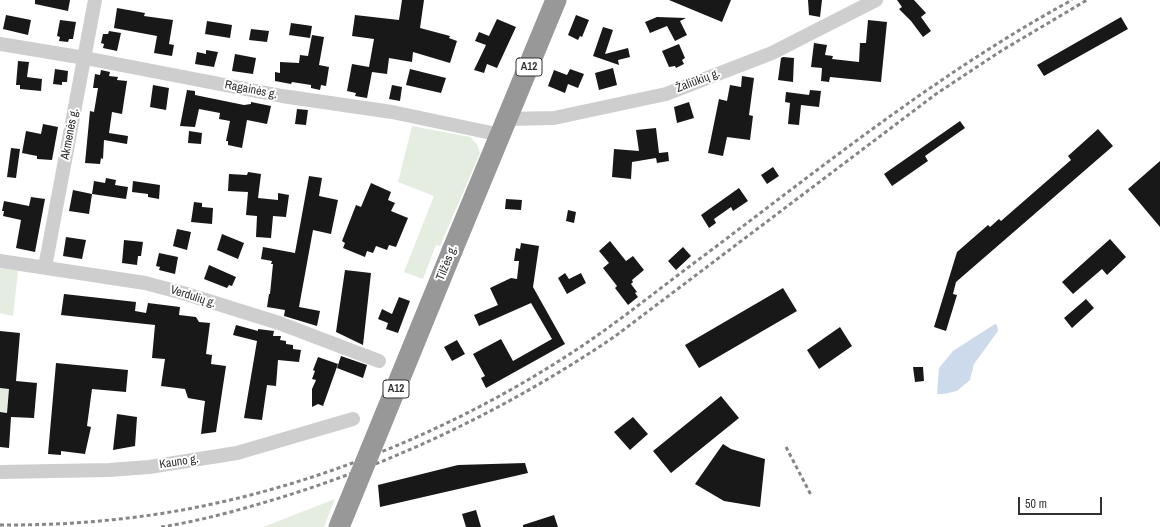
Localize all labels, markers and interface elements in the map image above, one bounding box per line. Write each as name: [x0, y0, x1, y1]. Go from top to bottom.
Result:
road number: A12: [516, 58, 542, 76]
street label: Žaliūkių g.: [674, 66, 722, 96]
street label: Ragainės g.: [224, 78, 278, 102]
street label: Akmenės g.: [58, 107, 82, 161]
street label: Tilžės g.: [433, 243, 461, 283]
street label: Verdulių g.: [168, 283, 218, 311]
road number: A12: [383, 380, 409, 398]
street label: Kauno g.: [158, 452, 200, 472]
scale bar: [1020, 489, 1104, 515]
text: 50 m: [1025, 496, 1047, 512]

